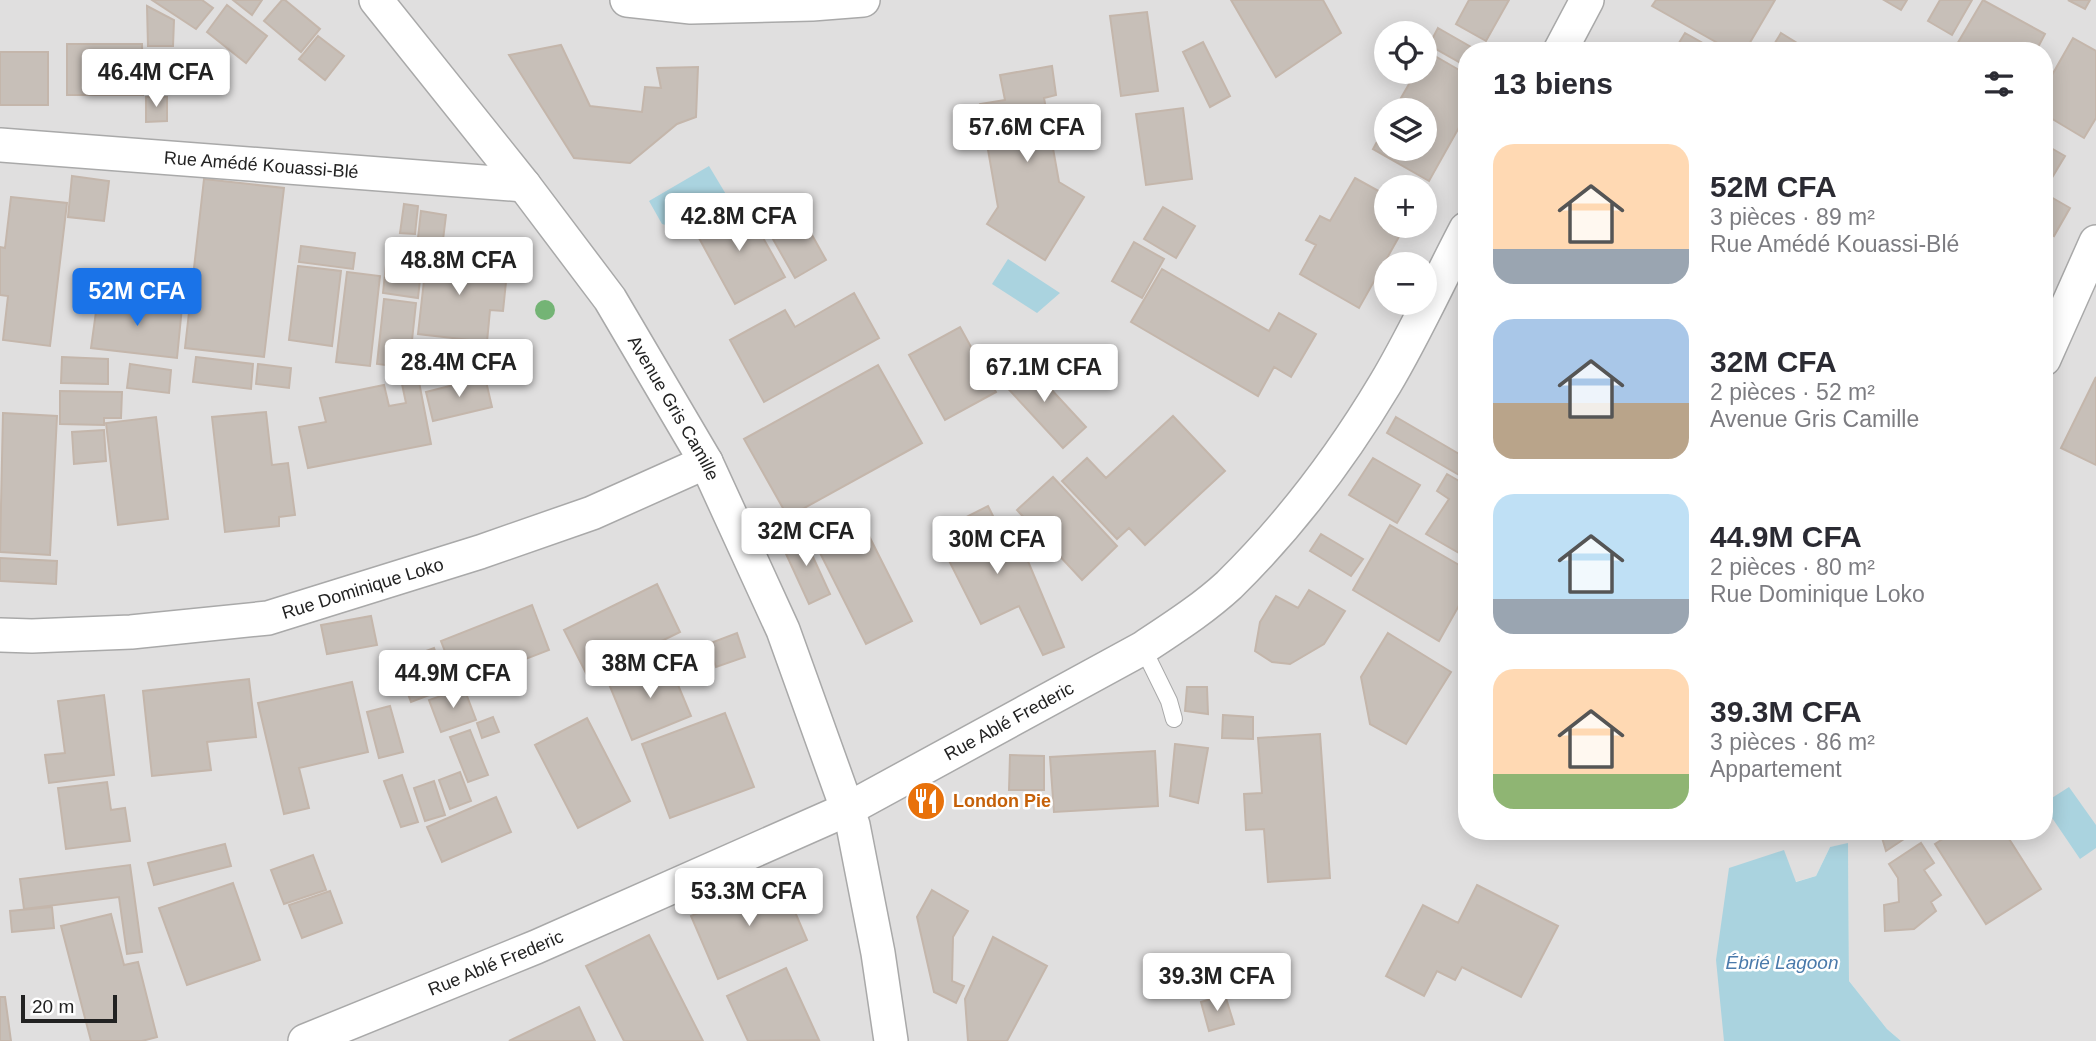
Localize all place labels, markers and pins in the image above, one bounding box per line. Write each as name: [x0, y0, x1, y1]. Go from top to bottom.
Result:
pin: 46.4M CFA: [76, 50, 236, 109]
pin: 57.6M CFA: [947, 104, 1107, 164]
pin: 42.8M CFA: [659, 194, 819, 253]
pin: 48.8M CFA: [379, 238, 539, 297]
pin: 52M CFA: [72, 268, 202, 328]
pin: 28.4M CFA: [379, 340, 539, 399]
pin: 67.1M CFA: [964, 344, 1124, 404]
pin: 32M CFA: [741, 508, 871, 568]
pin: 30M CFA: [932, 516, 1062, 576]
pin: 38M CFA: [585, 640, 715, 700]
pin: 44.9M CFA: [373, 650, 533, 710]
restaurant icon: London Pie: [905, 780, 947, 822]
place label: London Pie: [953, 791, 1051, 811]
pin: 53.3M CFA: [669, 869, 829, 928]
pin: 39.3M CFA: [1137, 954, 1297, 1013]

